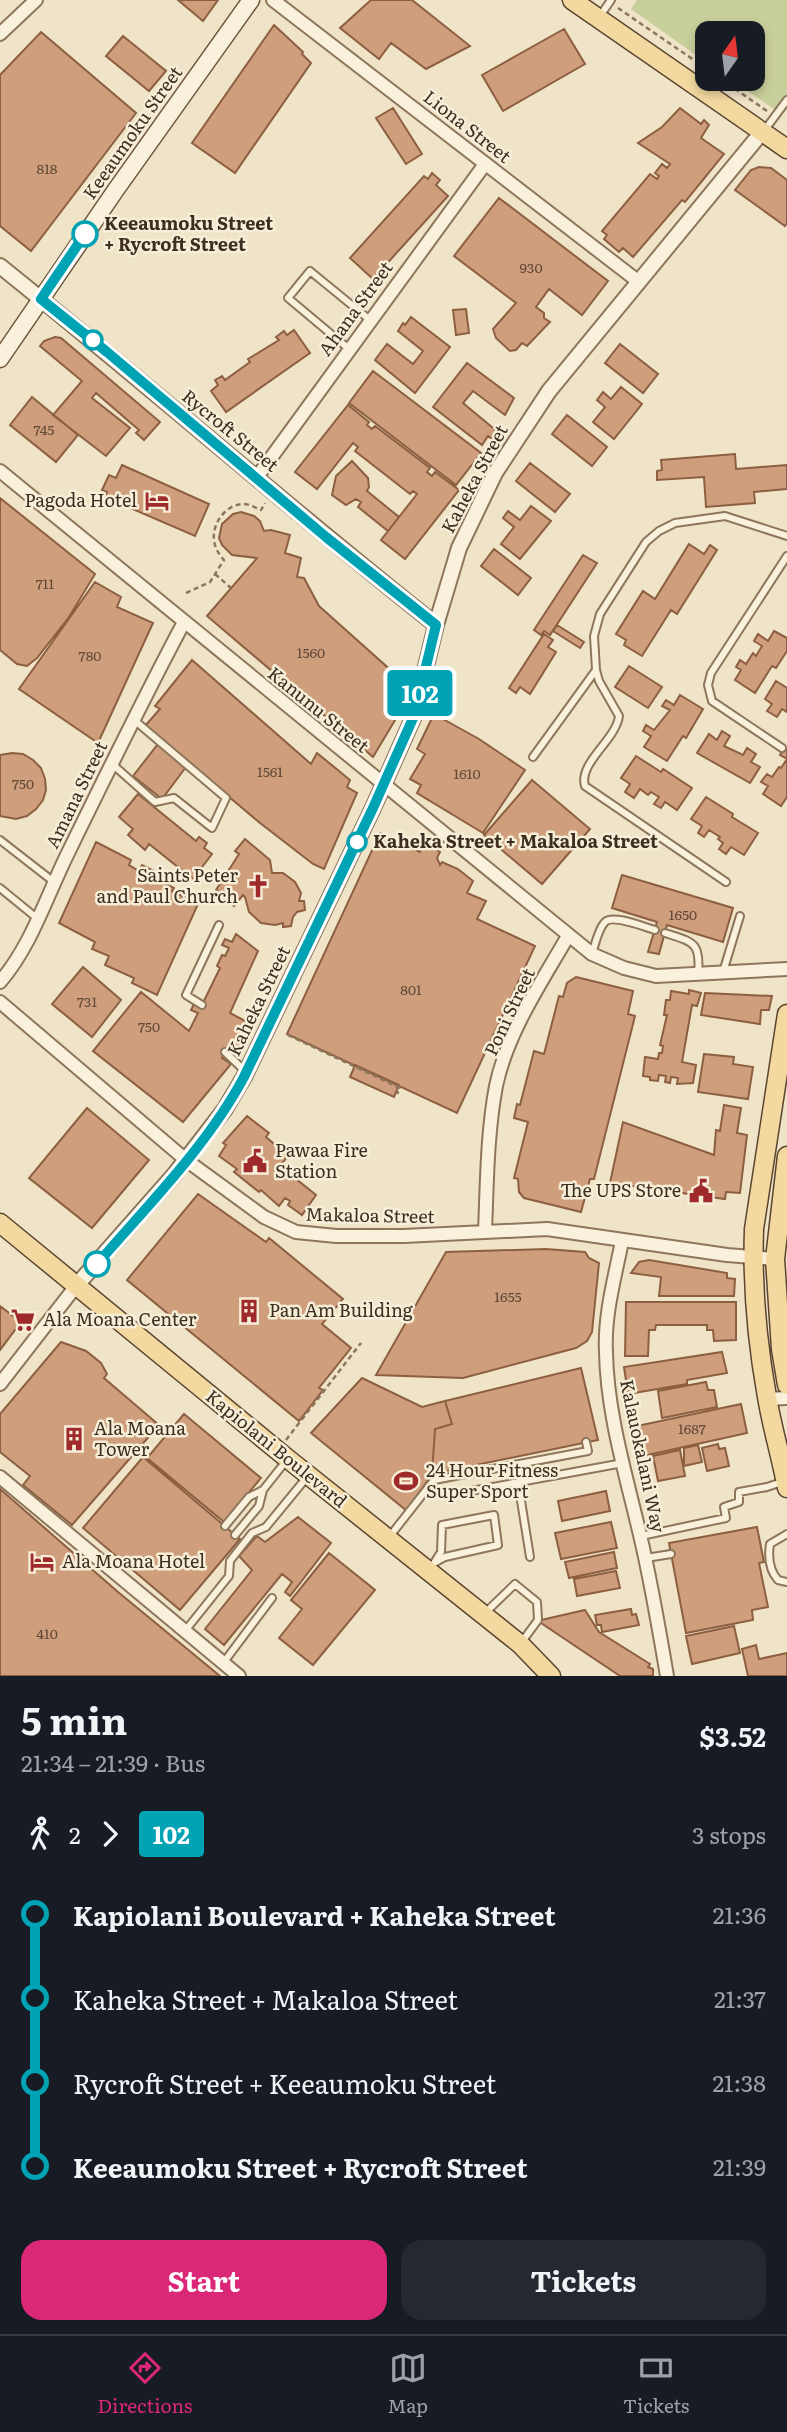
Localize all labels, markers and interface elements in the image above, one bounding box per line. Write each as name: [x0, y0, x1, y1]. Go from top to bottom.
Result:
north arrow: [695, 21, 765, 91]
map controls: [695, 21, 765, 91]
street label: Keeaumoku Street: [76, 59, 188, 204]
street label: Liona Street: [418, 83, 518, 169]
house number: 818: [36, 158, 58, 178]
place label: Keeaumoku Street + Rycroft Street: [104, 209, 273, 257]
marker: Keeaumoku Street + Rycroft Street: [72, 221, 98, 247]
street label: Ahana Street: [311, 255, 399, 361]
house number: 930: [519, 257, 543, 277]
unlabelled marker: [83, 330, 103, 350]
street label: Rycroft Street: [177, 382, 286, 478]
street label: Kaheka Street: [434, 418, 514, 537]
house number: 745: [34, 419, 54, 439]
place label: Pagoda Hotel: [24, 486, 137, 513]
hotel icon: Pagoda Hotel: [143, 487, 171, 515]
house number: 711: [36, 573, 55, 593]
house number: 1560: [297, 642, 325, 662]
house number: 780: [79, 645, 101, 665]
street label: Kanunu Street: [262, 659, 376, 759]
line badge: 102: [380, 670, 460, 716]
text: 102: [401, 675, 439, 710]
street label: Amana Street: [38, 735, 114, 853]
house number: 1561: [257, 761, 283, 781]
house number: 1610: [453, 763, 481, 783]
house number: 750: [12, 773, 34, 793]
place label: Kaheka Street + Makaloa Street: [373, 827, 658, 854]
marker: Kaheka Street + Makaloa Street: [347, 832, 367, 852]
place label: Saints Peter and Paul Church: [97, 861, 238, 909]
church icon: Saints Peter and Paul Church: [244, 872, 272, 900]
house number: 1650: [669, 904, 697, 924]
street label: Kaheka Street: [219, 940, 296, 1060]
street label: Poni Street: [476, 962, 541, 1060]
house number: 801: [400, 979, 422, 999]
house number: 731: [77, 991, 97, 1011]
house number: 750: [138, 1016, 160, 1036]
place label: Pawaa Fire Station: [275, 1136, 368, 1184]
public building icon: Pawaa Fire Station: [241, 1147, 269, 1175]
place label: The UPS Store: [560, 1176, 681, 1203]
public building icon: The UPS Store: [687, 1177, 715, 1205]
street label: Makaloa Street: [305, 1200, 436, 1229]
unlabelled marker: [84, 1251, 110, 1277]
house number: 1655: [494, 1286, 522, 1306]
place label: Pan Am Building: [269, 1296, 414, 1323]
building icon: Pan Am Building: [235, 1297, 263, 1325]
place label: Ala Moana Center: [43, 1305, 197, 1332]
supermarket icon: Ala Moana Center: [9, 1306, 37, 1334]
street label: Kalauokalani Way: [614, 1377, 673, 1535]
street label: Kapiolani Boulevard: [200, 1382, 354, 1513]
place label: Ala Moana Tower: [94, 1414, 186, 1462]
house number: 1687: [678, 1418, 706, 1438]
building icon: Ala Moana Tower: [60, 1425, 88, 1453]
place label: 24 Hour Fitness Super Sport: [426, 1456, 558, 1504]
sports icon: 24 Hour Fitness Super Sport: [392, 1467, 420, 1495]
place label: Ala Moana Hotel: [62, 1547, 205, 1574]
hotel icon: Ala Moana Hotel: [28, 1548, 56, 1576]
house number: 410: [36, 1623, 58, 1643]
text: 5 min: [21, 1690, 127, 1747]
text: $3.52: [700, 1716, 766, 1755]
text: 21:34 – 21:39 · Bus: [21, 1745, 205, 1779]
icon: walk: [21, 1815, 59, 1853]
icon: forward: [91, 1815, 129, 1853]
text: 102: [153, 1816, 190, 1851]
text: 2: [69, 1817, 81, 1851]
text: 3 stops: [692, 1817, 766, 1851]
text: Kapiolani Boulevard + Kaheka Street: [73, 1895, 556, 1934]
text: 21:36: [713, 1897, 766, 1931]
text: Kaheka Street + Makaloa Street: [73, 1979, 458, 2018]
text: 21:37: [714, 1981, 766, 2015]
text: Rycroft Street + Keeaumoku Street: [73, 2063, 496, 2102]
text: 21:38: [712, 2065, 766, 2099]
text: Keeaumoku Street + Rycroft Street: [73, 2147, 528, 2186]
text: 21:39: [713, 2149, 766, 2183]
button: Start: [21, 2240, 387, 2320]
button: Tickets: [401, 2240, 766, 2320]
tab: Directions: [98, 2349, 192, 2419]
tab: Map: [388, 2349, 428, 2419]
tab: Tickets: [623, 2349, 689, 2419]

